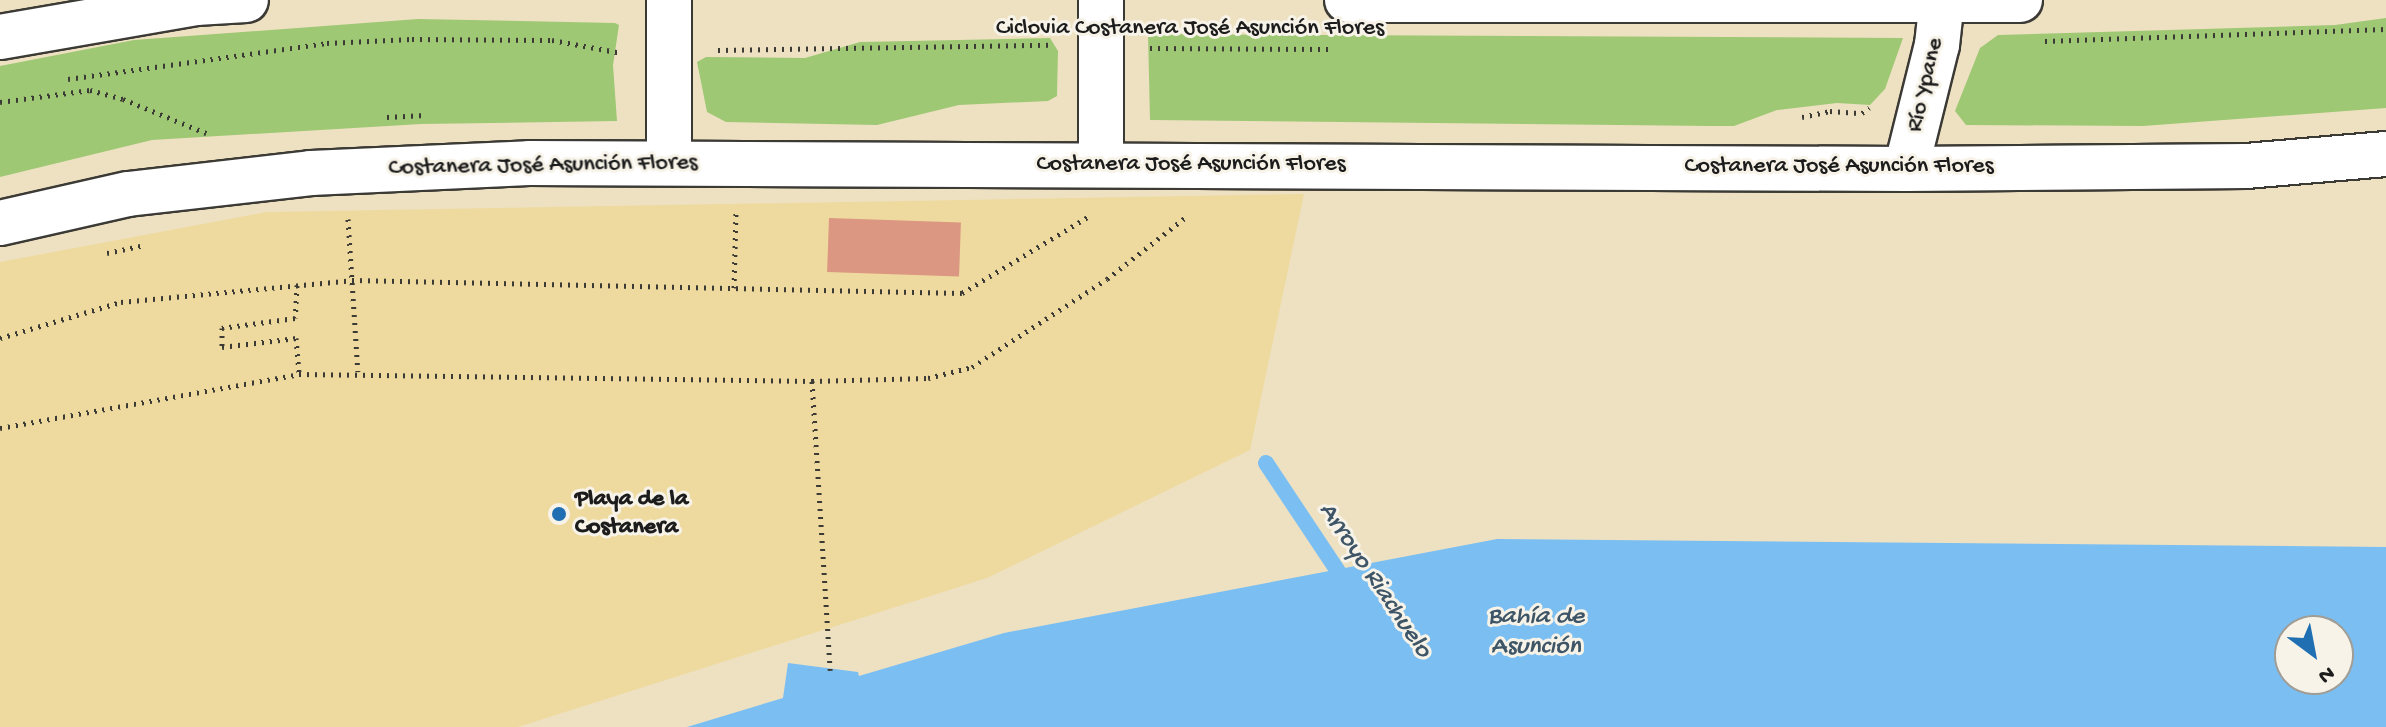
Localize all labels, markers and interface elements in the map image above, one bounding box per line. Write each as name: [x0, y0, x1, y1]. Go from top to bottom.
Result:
street label: Ciclovia Costanera José Asunción Flores: [996, 15, 1384, 43]
street label: Río Ypane: [1901, 35, 1951, 135]
street label: Costanera José Asunción Flores: [388, 149, 698, 183]
street label: Costanera José Asunción Flores: [1036, 151, 1346, 179]
street label: Costanera José Asunción Flores: [1684, 153, 1994, 181]
place label: Playa de la Costanera: [575, 486, 688, 542]
water label: Arroyo Riachuelo: [1310, 497, 1438, 665]
marker: Playa de la Costanera: [550, 505, 568, 523]
water label: Bahía de Asunción: [1488, 602, 1584, 664]
north arrow: [2274, 615, 2354, 695]
text: N: [2313, 659, 2339, 688]

